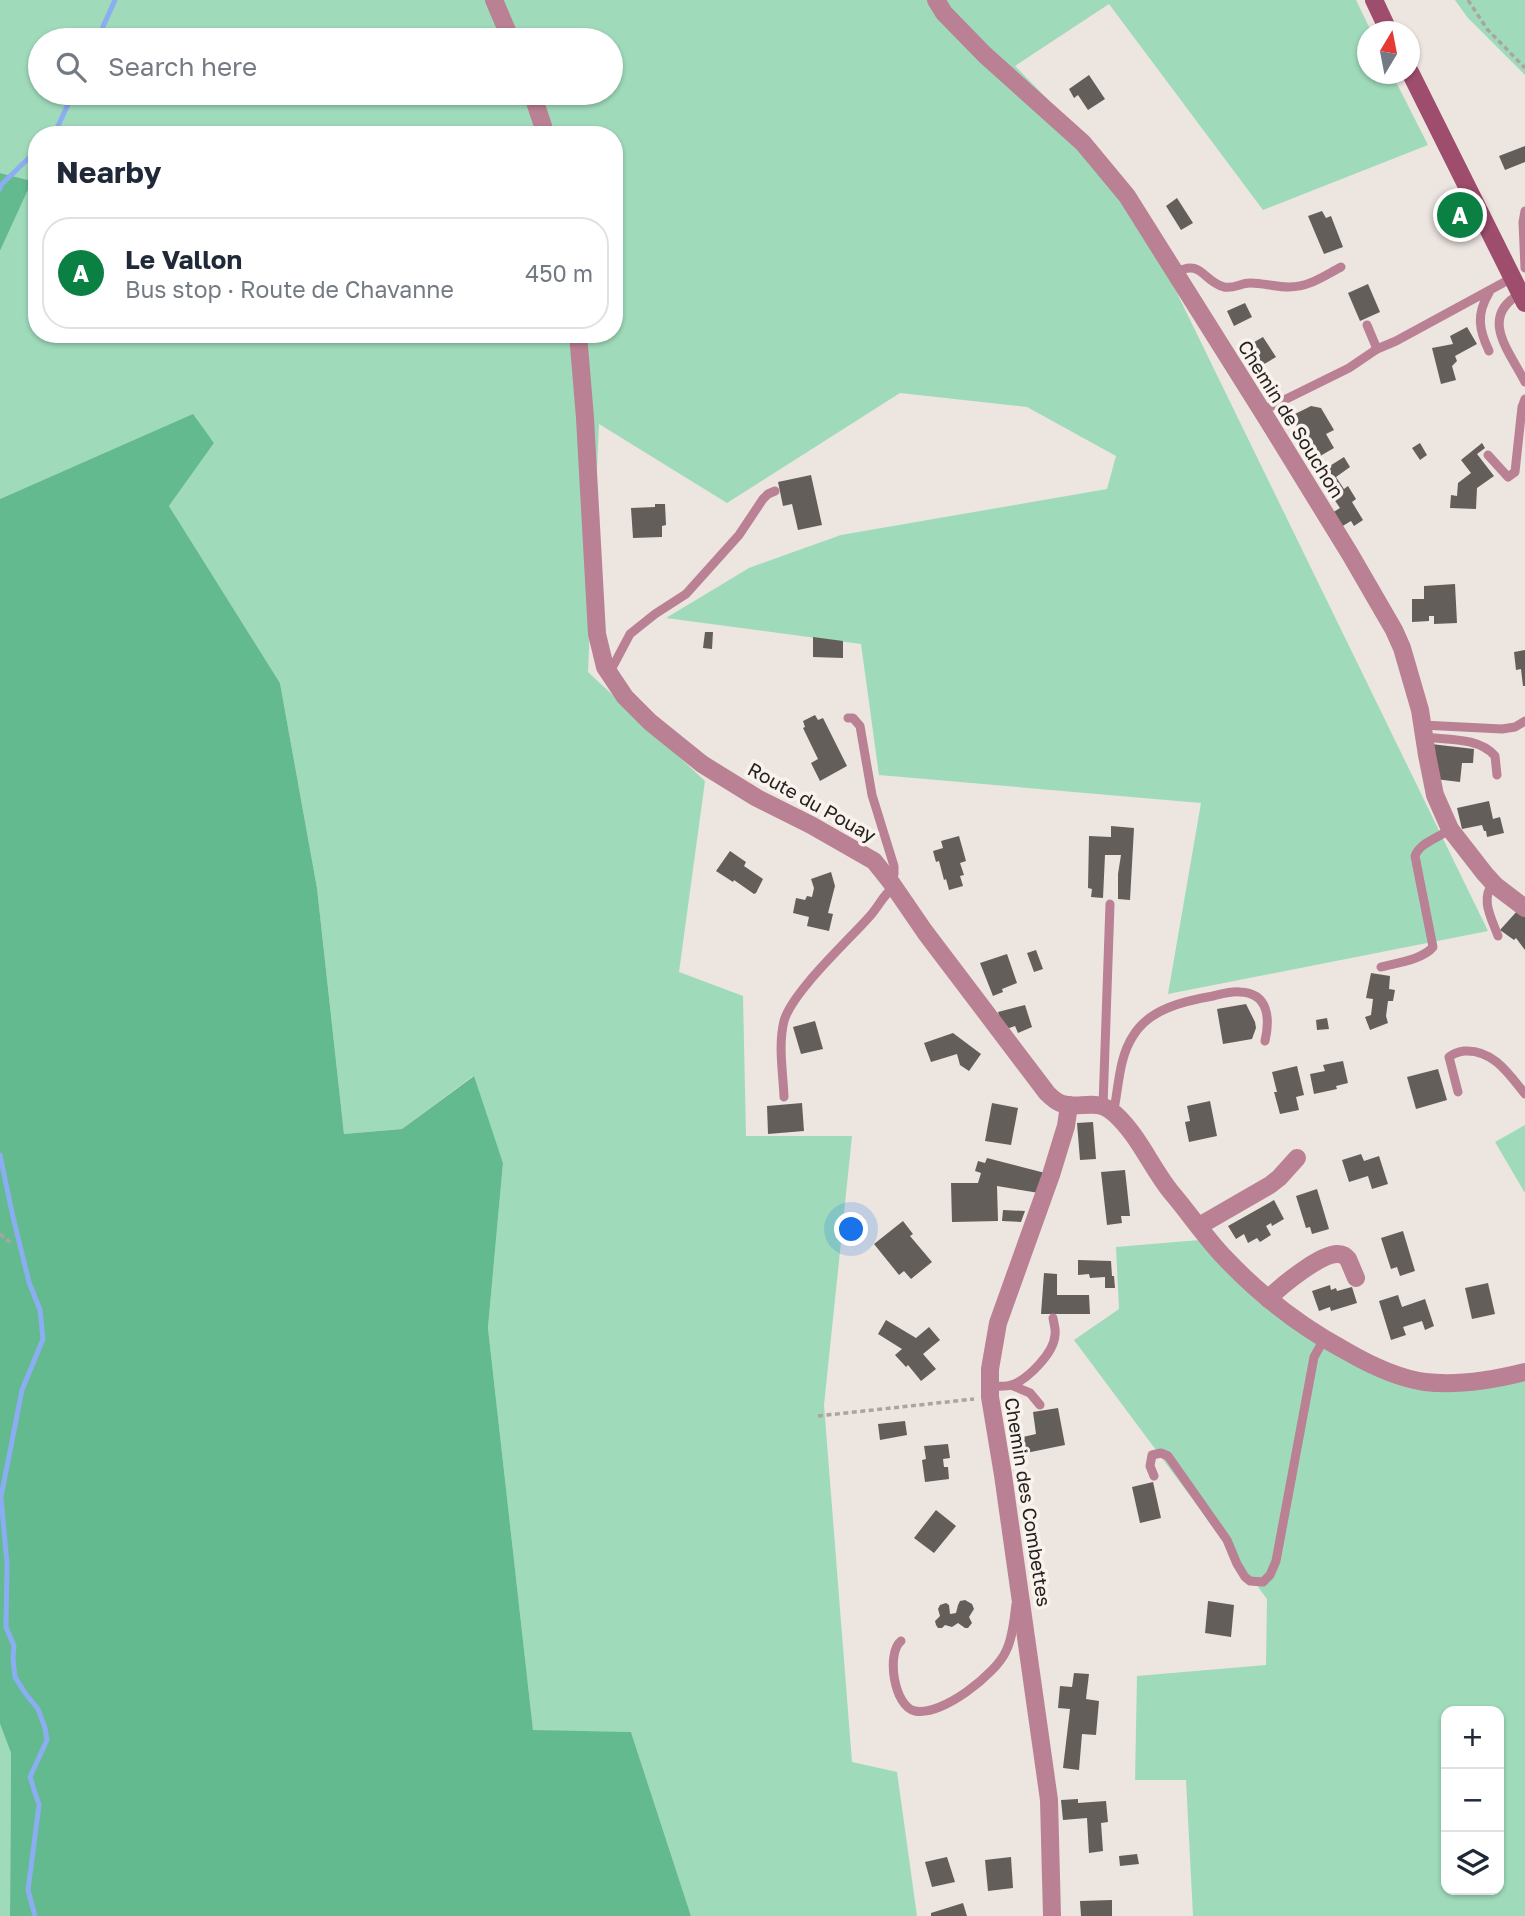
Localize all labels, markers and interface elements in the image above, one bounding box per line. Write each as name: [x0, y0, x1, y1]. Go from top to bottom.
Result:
north arrow: [1357, 21, 1420, 84]
search box: [28, 28, 623, 105]
icon: search: [52, 48, 90, 86]
text: Search here: [108, 51, 257, 82]
text: Nearby: [56, 154, 161, 190]
pin: A: [1437, 189, 1483, 241]
text: Le Vallon: [125, 244, 242, 275]
text: A: [73, 259, 89, 287]
text: 450 m: [525, 259, 593, 287]
text: Bus stop · Route de Chavanne: [125, 275, 454, 303]
street label: Chemin de Souchon: [1234, 336, 1349, 502]
street label: Route du Pouay: [744, 757, 881, 846]
your location: [834, 1212, 868, 1246]
street label: Chemin des Combettes: [1001, 1396, 1056, 1608]
map controls: [1441, 1706, 1504, 1895]
button: +: [1441, 1706, 1504, 1769]
button: −: [1441, 1769, 1504, 1832]
button: layers: [1441, 1832, 1504, 1895]

